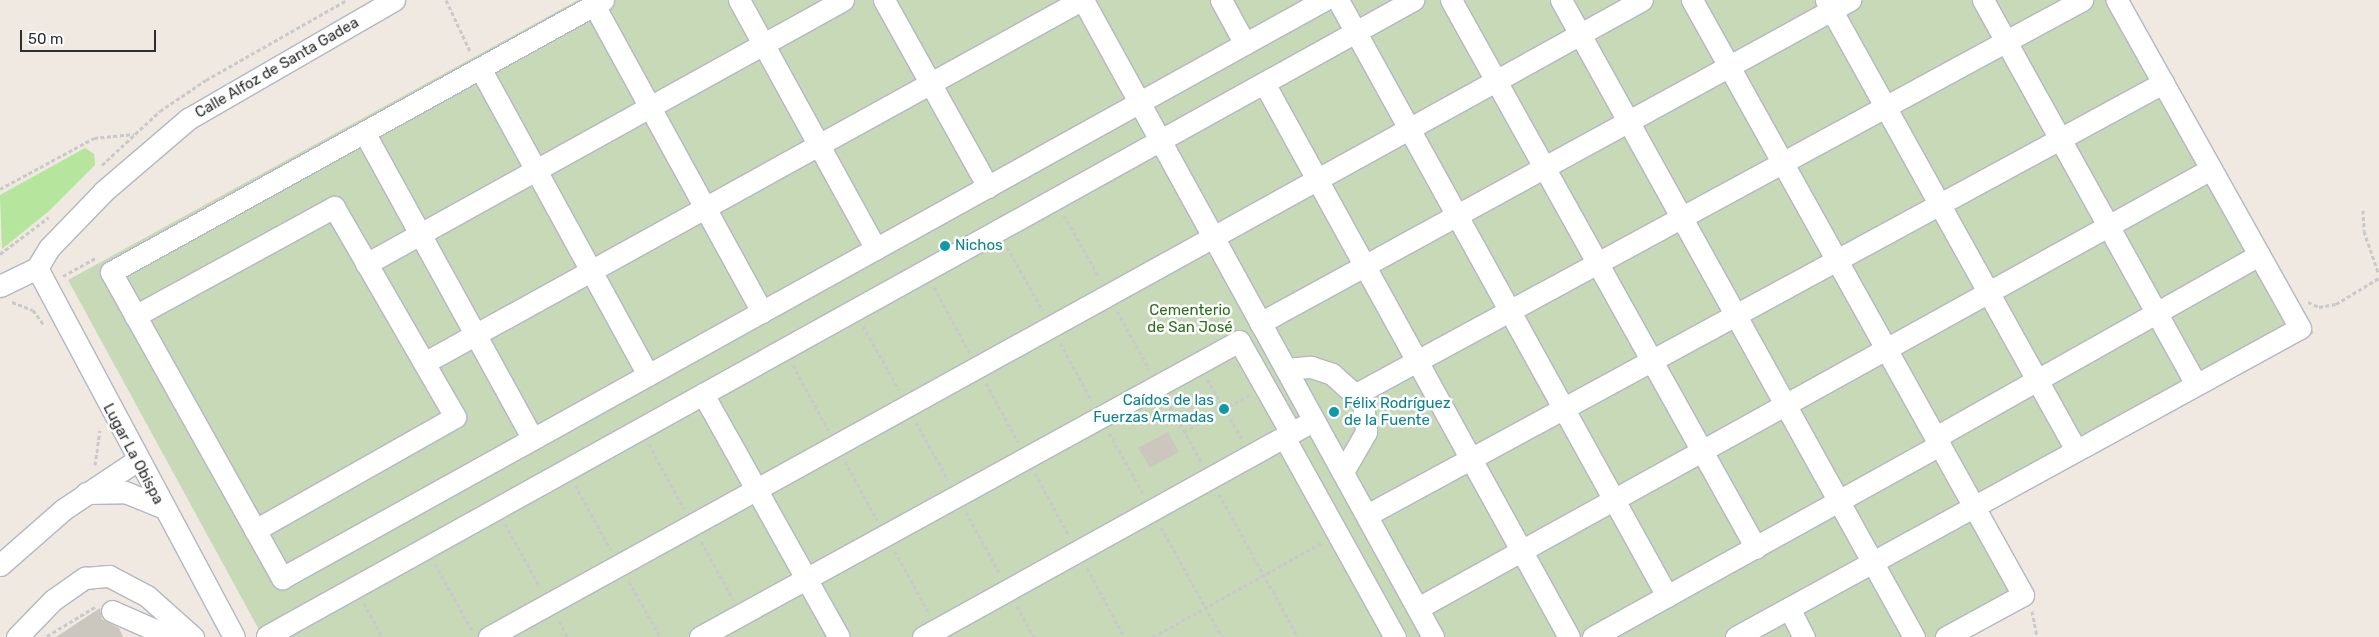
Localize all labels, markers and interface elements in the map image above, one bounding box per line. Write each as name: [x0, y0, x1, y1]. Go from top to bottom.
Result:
street label: Calle Alfoz de Santa Gadea: [192, 14, 362, 122]
scale bar: [22, 20, 159, 52]
text: 50 m: [28, 30, 63, 48]
place label: Nichos: [955, 237, 1003, 255]
marker: Nichos: [939, 240, 951, 252]
park label: Cementerio de San José: [1147, 301, 1233, 336]
place label: Caídos de las Fuerzas Armadas: [1093, 391, 1214, 426]
place label: Félix Rodríguez de la Fuente: [1344, 394, 1451, 429]
street label: Lugar La Obispa: [99, 400, 167, 508]
marker: Caídos de las Fuerzas Armadas: [1218, 403, 1230, 415]
marker: Félix Rodríguez de la Fuente: [1328, 406, 1340, 418]

